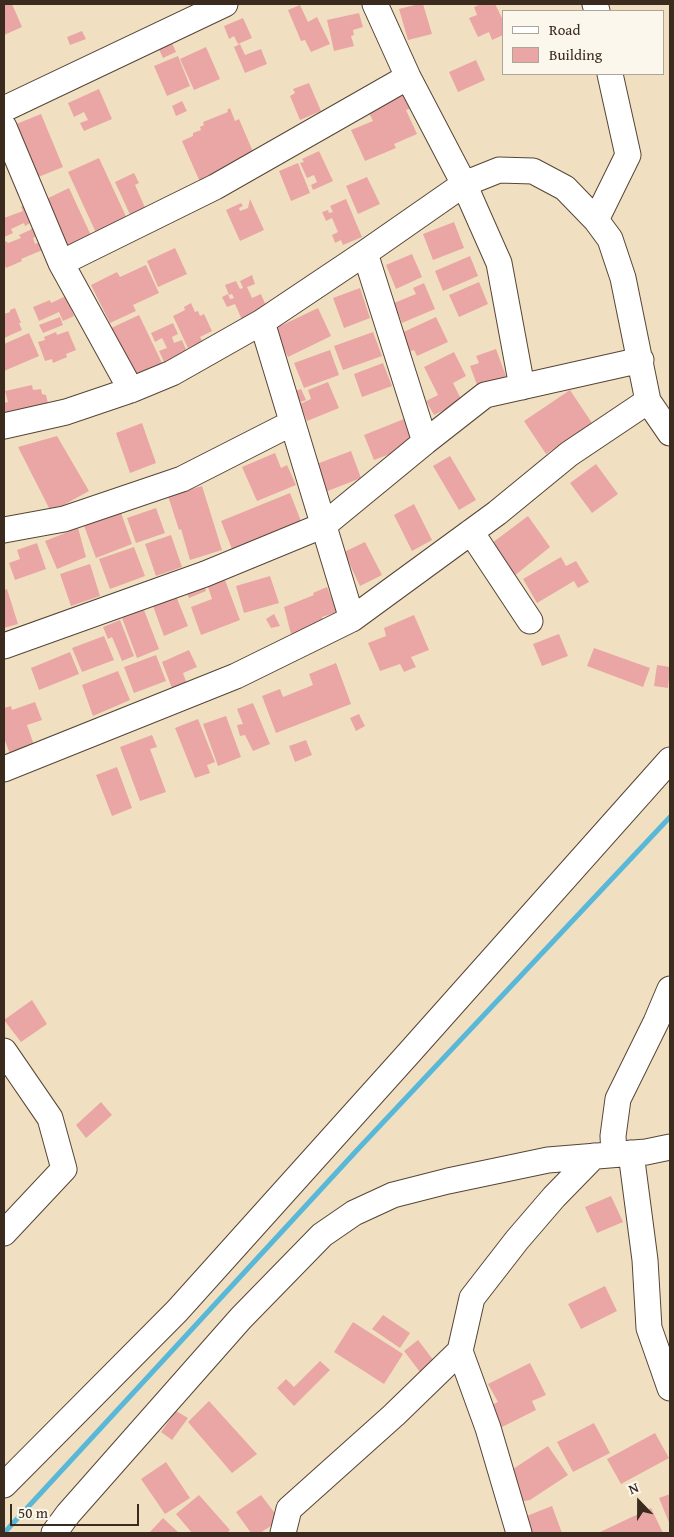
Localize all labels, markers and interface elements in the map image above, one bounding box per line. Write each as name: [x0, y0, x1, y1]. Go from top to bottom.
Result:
legend: [502, 10, 664, 75]
text: Road: [549, 19, 580, 40]
text: Building: [549, 44, 602, 65]
north arrow: [614, 1477, 664, 1527]
text: N: [625, 1477, 641, 1499]
scale bar: [12, 1494, 141, 1526]
text: 50 m: [18, 1502, 48, 1523]

